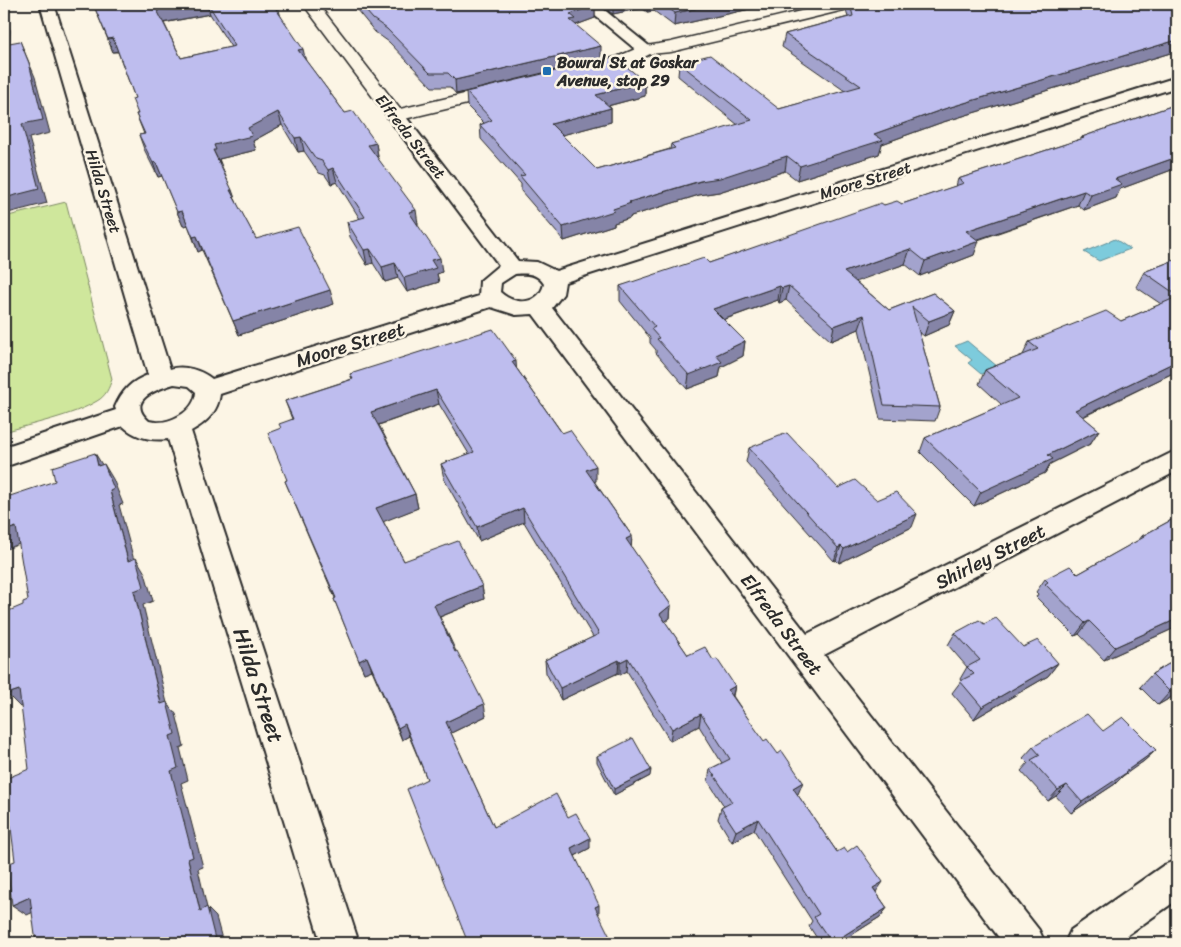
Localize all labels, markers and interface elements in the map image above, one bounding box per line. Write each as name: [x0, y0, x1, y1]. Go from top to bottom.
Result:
place label: Bowral St at Goskar Avenue, stop 29: [556, 48, 699, 95]
marker: Bowral St at Goskar Avenue, stop 29: [541, 65, 553, 77]
street label: Elfreda Street: [368, 87, 454, 186]
street label: Hilda Street: [77, 145, 130, 237]
street label: Moore Street: [816, 153, 915, 208]
street label: Moore Street: [292, 312, 409, 377]
street label: Shirley Street: [929, 514, 1051, 598]
street label: Elfreda Street: [732, 566, 831, 683]
street label: Hilda Street: [222, 622, 296, 748]

